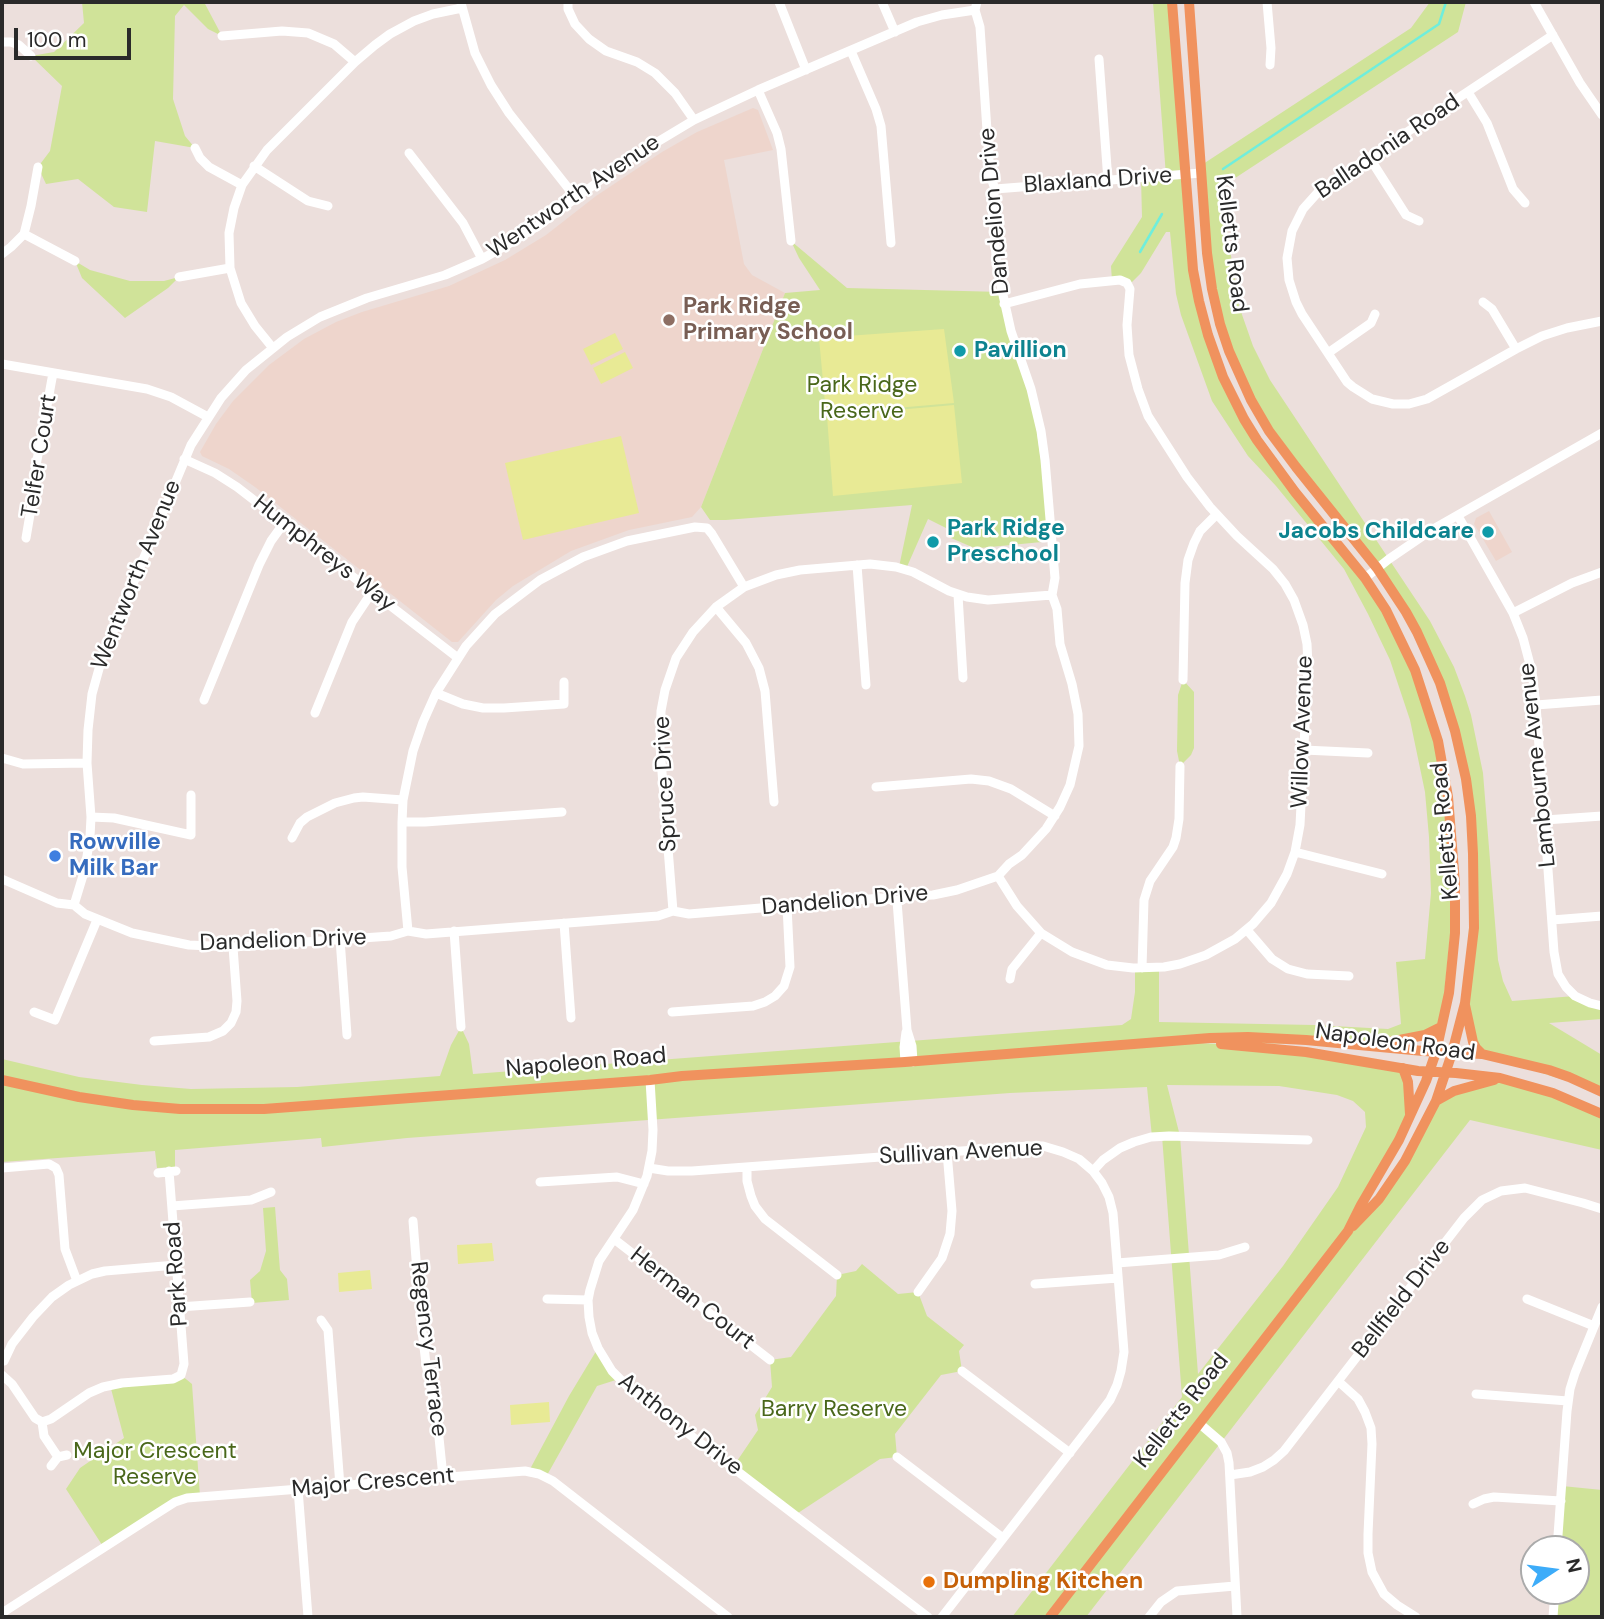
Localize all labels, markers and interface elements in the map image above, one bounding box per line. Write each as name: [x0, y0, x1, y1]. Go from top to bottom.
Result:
scale bar: [18, 14, 135, 58]
text: 100 m: [27, 26, 87, 54]
street label: Balladonia Road: [1311, 89, 1465, 205]
street label: Dandelion Drive: [974, 127, 1016, 295]
street label: Wentworth Avenue: [482, 129, 666, 265]
street label: Blaxland Drive: [1023, 162, 1173, 200]
street label: Kelletts Road: [1209, 174, 1253, 314]
place label: Park Ridge Primary School: [683, 293, 853, 347]
marker: Park Ridge Primary School: [661, 312, 677, 328]
place label: Pavillion: [974, 337, 1067, 365]
marker: Pavillion: [952, 343, 968, 359]
park label: Park Ridge Reserve: [807, 372, 917, 426]
street label: Telfer Court: [17, 392, 63, 520]
street label: Wentworth Avenue: [86, 476, 188, 674]
street label: Humphreys Way: [247, 490, 401, 618]
place label: Park Ridge Preschool: [947, 515, 1065, 569]
place label: Jacobs Childcare: [1278, 518, 1474, 546]
marker: Jacobs Childcare: [1480, 524, 1496, 540]
marker: Park Ridge Preschool: [925, 534, 941, 550]
street label: Willow Avenue: [1287, 655, 1319, 809]
street label: Lambourne Avenue: [1514, 661, 1562, 869]
street label: Spruce Drive: [649, 715, 683, 853]
street label: Kelletts Road: [1426, 761, 1466, 901]
place label: Rowville Milk Bar: [69, 829, 161, 883]
marker: Rowville Milk Bar: [47, 848, 63, 864]
street label: Dandelion Drive: [761, 880, 929, 922]
street label: Dandelion Drive: [199, 924, 367, 958]
street label: Napoleon Road: [1313, 1018, 1477, 1068]
street label: Napoleon Road: [505, 1042, 667, 1084]
street label: Sullivan Avenue: [878, 1135, 1044, 1171]
street label: Park Road: [160, 1221, 194, 1327]
street label: Bellfield Drive: [1347, 1234, 1457, 1364]
street label: Herman Court: [624, 1242, 760, 1356]
street label: Regency Terrace: [404, 1260, 452, 1438]
street label: Kelletts Road: [1129, 1348, 1235, 1474]
street label: Anthony Drive: [612, 1368, 748, 1482]
park label: Barry Reserve: [761, 1396, 907, 1424]
park label: Major Crescent Reserve: [73, 1438, 237, 1492]
street label: Major Crescent: [290, 1462, 456, 1504]
north arrow: [1520, 1535, 1590, 1605]
text: N: [1560, 1556, 1588, 1575]
place label: Dumpling Kitchen: [943, 1568, 1143, 1596]
marker: Dumpling Kitchen: [921, 1574, 937, 1590]

